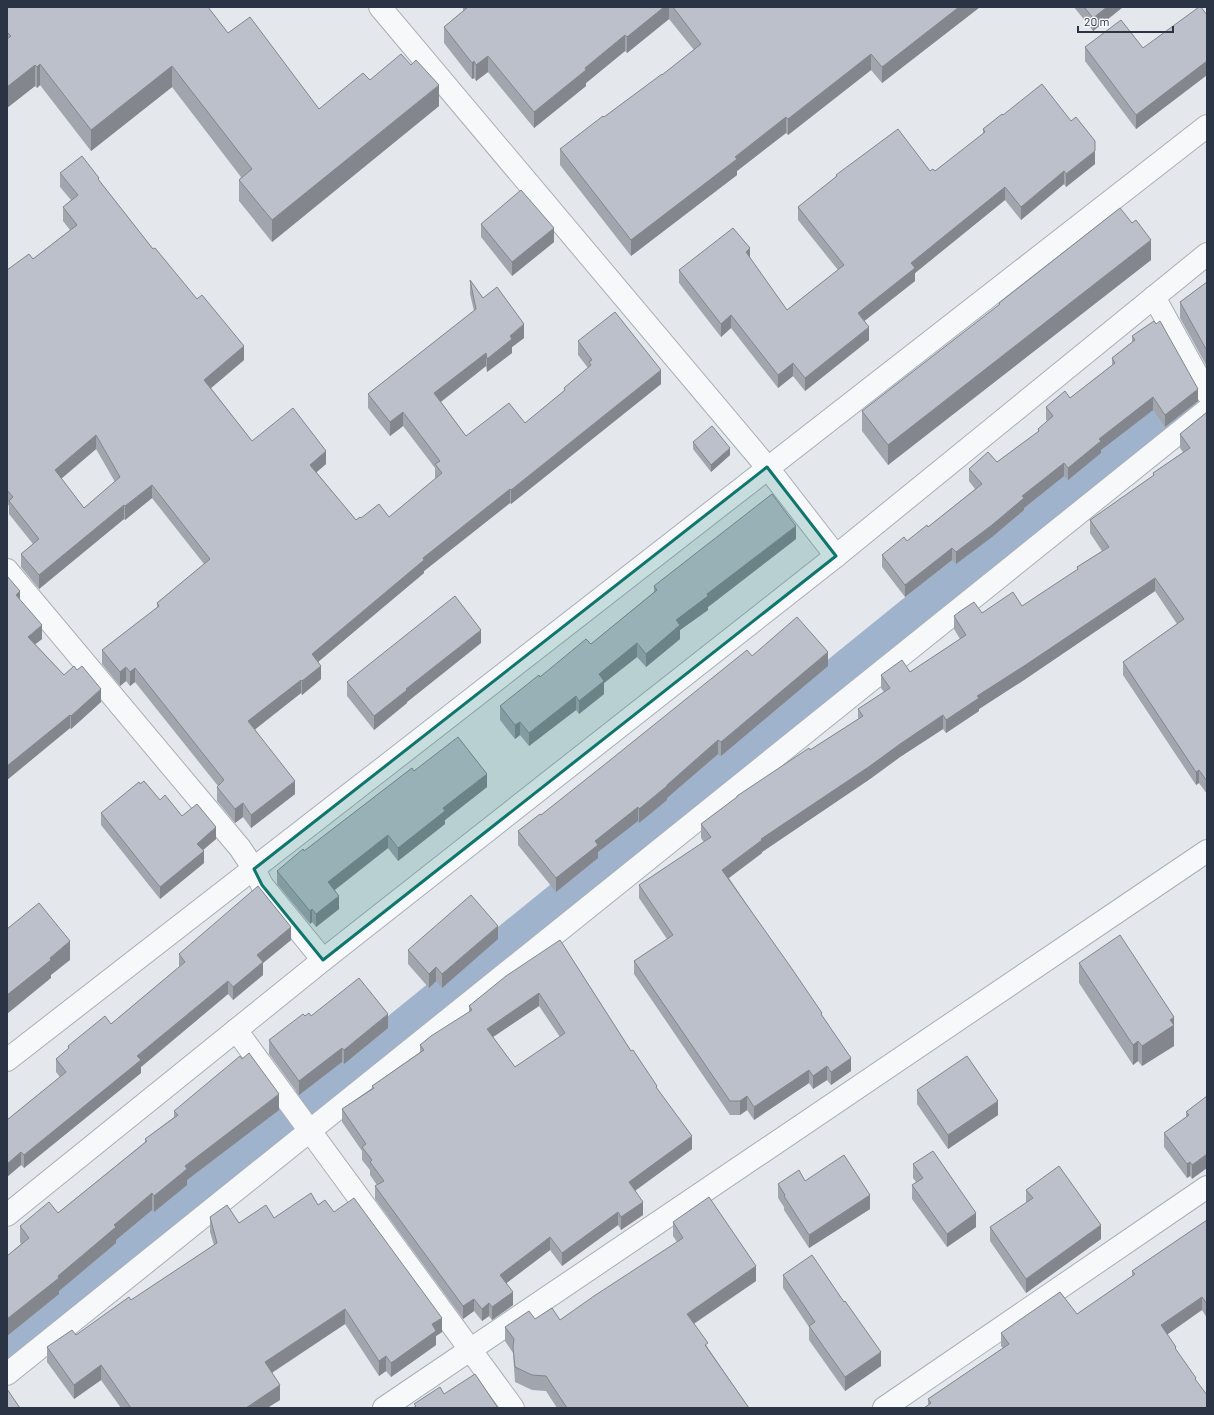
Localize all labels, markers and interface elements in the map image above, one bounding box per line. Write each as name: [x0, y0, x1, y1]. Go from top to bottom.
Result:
scale bar: [1078, 8, 1173, 34]
text: 20 m: [1084, 14, 1110, 28]

